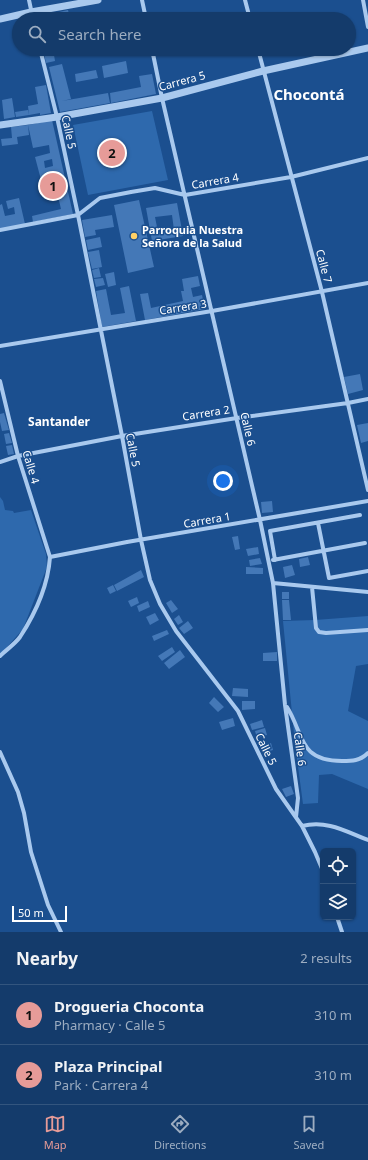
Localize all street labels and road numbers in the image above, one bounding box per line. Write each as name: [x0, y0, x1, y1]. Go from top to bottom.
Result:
street label: Carrera 5: [157, 67, 207, 94]
street label: Calle 5: [59, 114, 80, 150]
street label: Carrera 4: [190, 169, 240, 192]
street label: Calle 7: [313, 247, 336, 284]
street label: Carrera 3: [158, 295, 208, 318]
street label: Carrera 2: [181, 401, 231, 424]
street label: Calle 6: [237, 411, 260, 447]
street label: Calle 5: [123, 432, 144, 468]
street label: Calle 4: [19, 448, 44, 486]
street label: Carrera 1: [182, 508, 232, 531]
street label: Calle 5: [252, 730, 281, 767]
street label: Calle 6: [291, 731, 310, 767]

